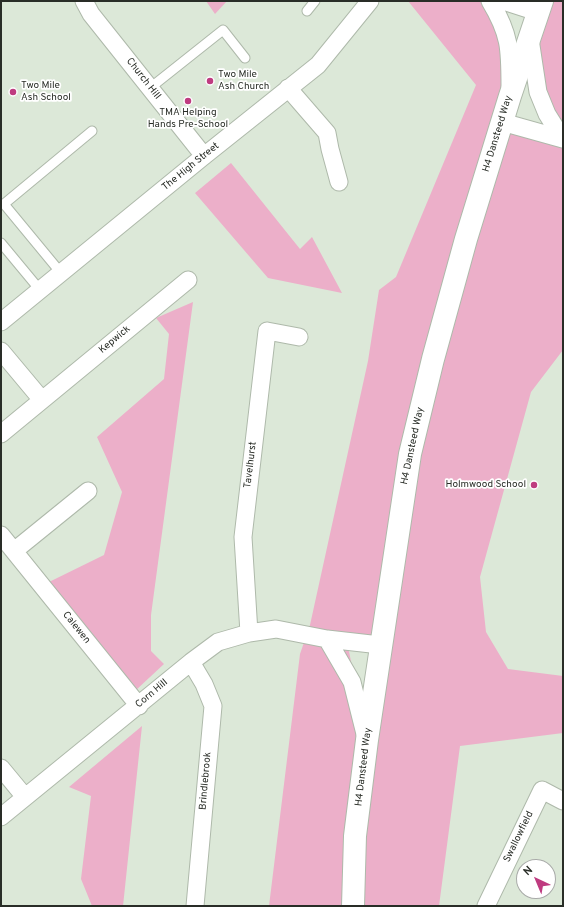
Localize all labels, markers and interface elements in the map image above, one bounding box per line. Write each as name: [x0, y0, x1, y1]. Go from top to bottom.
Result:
street label: Church Hill: [123, 56, 163, 102]
place label: Two Mile Ash Church: [218, 69, 269, 92]
marker: Two Mile Ash Church: [205, 76, 215, 86]
place label: Two Mile Ash School: [21, 80, 71, 104]
marker: Two Mile Ash School: [8, 87, 18, 97]
street label: H4 Dansteed Way: [481, 94, 515, 174]
marker: TMA Helping Hands Pre-School: [183, 96, 193, 106]
place label: TMA Helping Hands Pre-School: [148, 107, 228, 130]
street label: The High Street: [160, 140, 222, 194]
street label: Kepwick: [97, 323, 133, 357]
street label: H4 Dansteed Way: [399, 406, 427, 486]
street label: Tavelhurst: [242, 441, 260, 489]
place label: Holmwood School: [445, 479, 526, 491]
marker: Holmwood School: [529, 480, 539, 490]
street label: Calewen: [59, 610, 93, 646]
street label: Corn Hill: [133, 677, 171, 711]
street label: H4 Dansteed Way: [353, 727, 375, 807]
street label: Brindlebrook: [197, 751, 215, 811]
street label: Swallowfield: [501, 810, 537, 864]
north arrow: [516, 859, 556, 899]
text: N: [521, 863, 536, 879]

